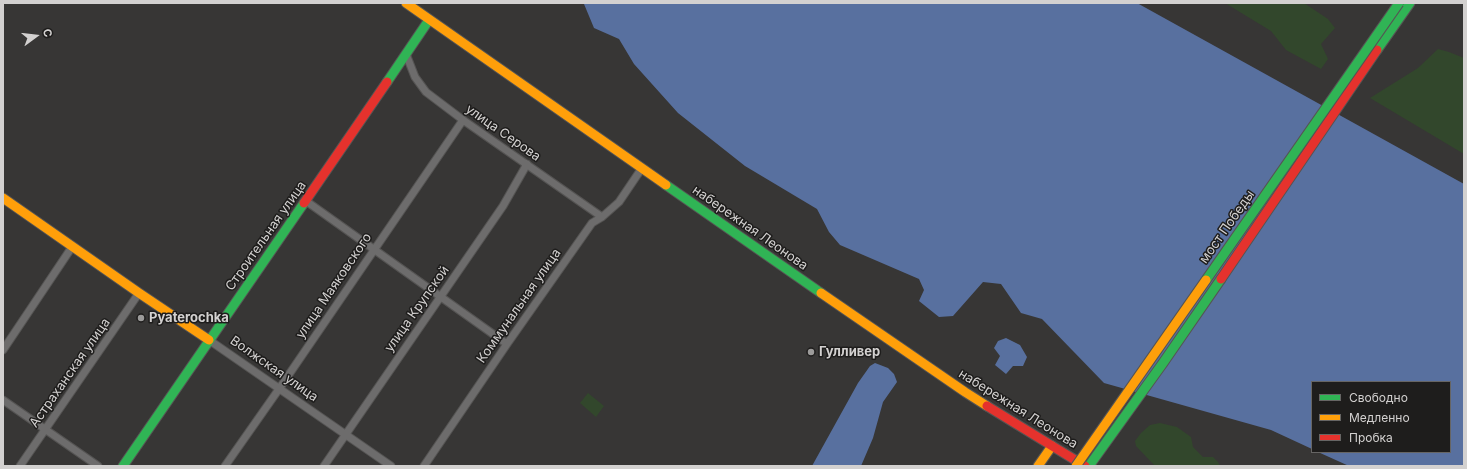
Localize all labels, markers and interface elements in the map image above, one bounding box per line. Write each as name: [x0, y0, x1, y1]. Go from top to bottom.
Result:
north arrow: [16, 16, 56, 56]
text: С: [40, 27, 55, 39]
street label: улица Серова: [462, 101, 544, 165]
street label: Строительная улица: [222, 178, 310, 294]
street label: набережная Леонова: [689, 182, 811, 274]
street label: мост Победы: [1196, 188, 1258, 266]
street label: улица Маяковского: [293, 230, 375, 342]
street label: Коммунальная улица: [474, 246, 564, 366]
street label: улица Крупской: [381, 263, 453, 355]
place label: Pyaterochka: [149, 310, 229, 326]
marker: Pyaterochka: [136, 313, 146, 323]
street label: Астраханская улица: [26, 315, 114, 431]
street label: Волжская улица: [227, 333, 321, 405]
place label: Гулливер: [819, 344, 880, 360]
marker: Гулливер: [806, 347, 816, 357]
street label: набережная Леонова: [956, 366, 1080, 452]
legend: [1311, 381, 1451, 453]
text: Свободно: [1349, 390, 1408, 405]
text: Медленно: [1349, 410, 1410, 425]
text: Пробка: [1349, 430, 1393, 445]

